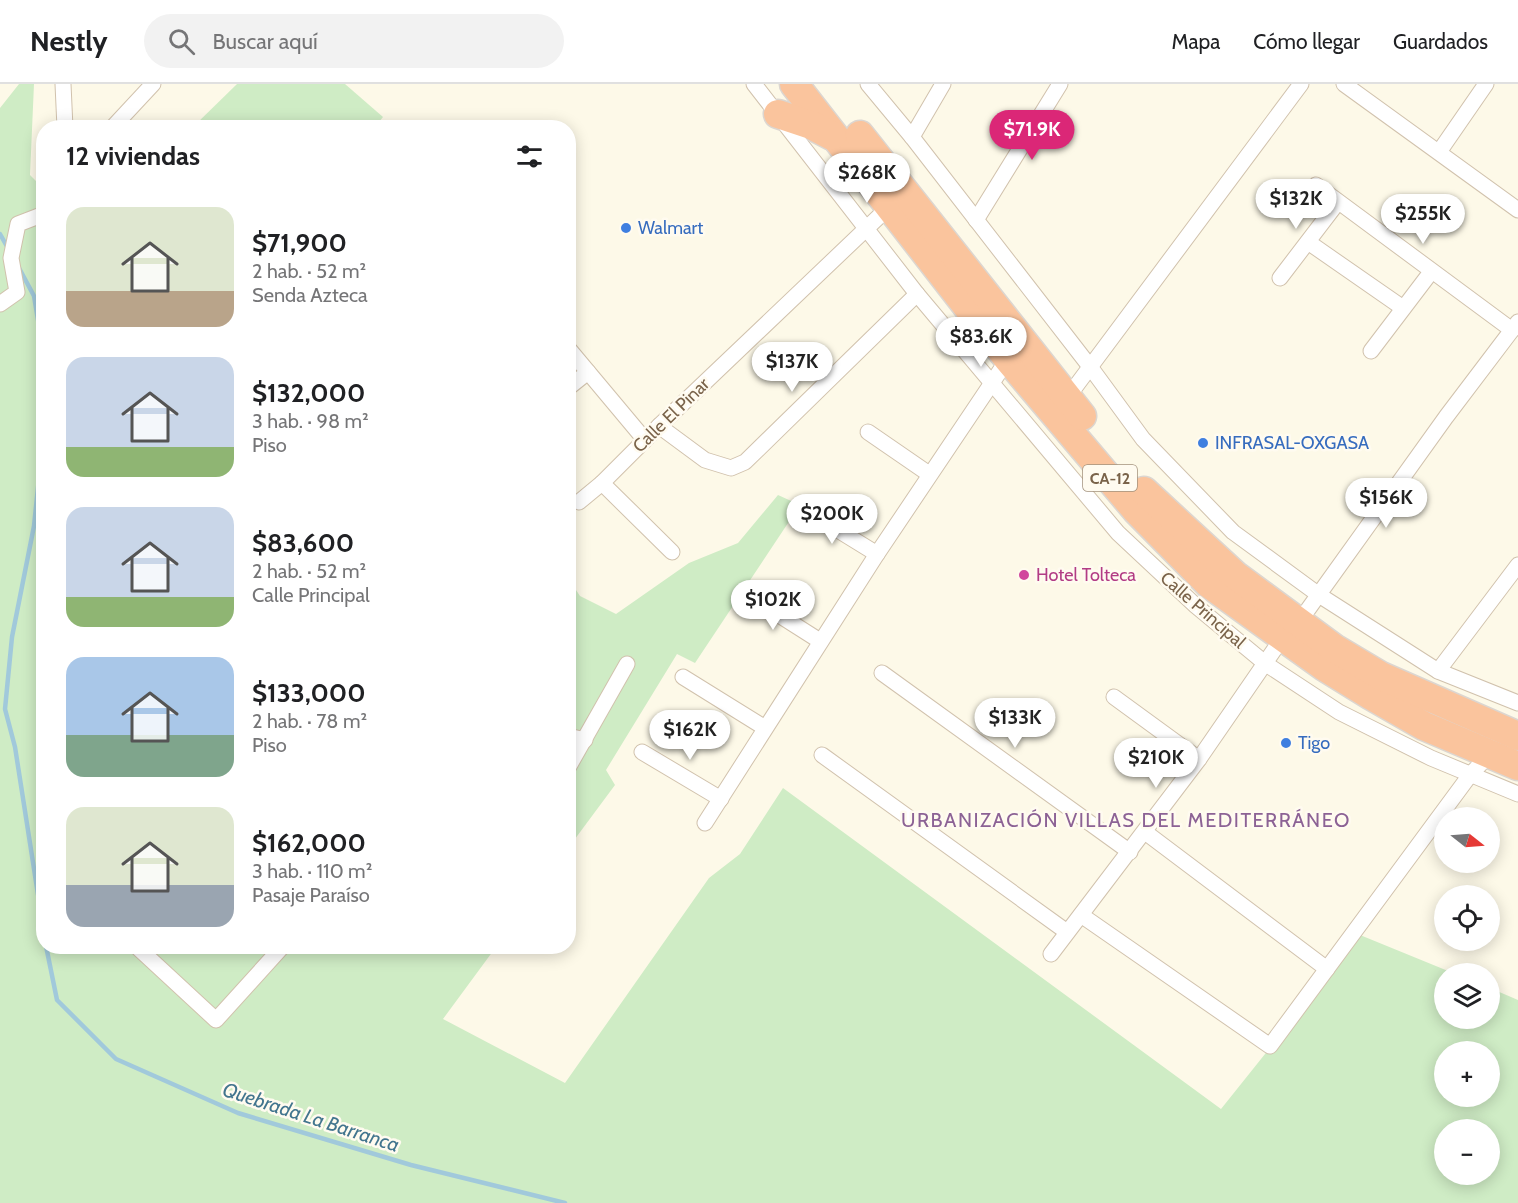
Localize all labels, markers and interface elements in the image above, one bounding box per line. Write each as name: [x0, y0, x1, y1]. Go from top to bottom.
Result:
search box: [144, 14, 564, 68]
text: Nestly: [30, 24, 108, 58]
icon: search: [165, 25, 198, 58]
text: Buscar aquí: [213, 28, 318, 55]
text: Mapa: [1172, 29, 1220, 54]
text: Cómo llegar: [1253, 29, 1360, 54]
text: Guardados: [1393, 29, 1488, 54]
pin: $71.9K: [983, 110, 1081, 161]
text: $71.9K: [1003, 117, 1061, 141]
text: 12 viviendas: [66, 140, 200, 172]
icon: filters: [513, 140, 546, 173]
pin: $268K: [825, 153, 909, 204]
text: $268K: [838, 160, 896, 184]
pin: $132K: [1254, 179, 1338, 230]
text: $132K: [1270, 186, 1322, 210]
pin: $255K: [1381, 194, 1465, 245]
text: $255K: [1395, 201, 1451, 225]
place label: Walmart: [638, 217, 703, 239]
marker: Walmart: [619, 221, 633, 235]
text: $71,900: [252, 227, 347, 259]
icon: home: [114, 231, 186, 303]
text: 2 hab. · 52 m²: [252, 259, 366, 283]
text: Senda Azteca: [252, 283, 368, 307]
pin: $83.6K: [932, 317, 1030, 368]
text: $83.6K: [950, 324, 1012, 348]
pin: $137K: [750, 342, 834, 393]
text: $137K: [766, 349, 818, 373]
street label: Calle El Pinar: [628, 373, 714, 457]
text: $132,000: [252, 377, 365, 409]
icon: home: [114, 381, 186, 453]
text: 3 hab. · 98 m²: [252, 409, 369, 433]
place label: INFRASAL-OXGASA: [1215, 432, 1369, 454]
text: Piso: [252, 433, 287, 457]
marker: INFRASAL-OXGASA: [1196, 436, 1210, 450]
road number: CA-12: [1083, 465, 1137, 491]
pin: $156K: [1344, 478, 1428, 529]
text: $156K: [1359, 485, 1413, 509]
pin: $200K: [790, 494, 874, 545]
text: $200K: [801, 501, 863, 525]
text: $83,600: [252, 527, 354, 559]
icon: home: [114, 531, 186, 603]
text: 2 hab. · 52 m²: [252, 559, 366, 583]
place label: Hotel Tolteca: [1036, 564, 1136, 586]
street label: Calle Principal: [1156, 567, 1251, 654]
marker: Hotel Tolteca: [1017, 568, 1031, 582]
pin: $102K: [731, 580, 815, 631]
text: Calle Principal: [252, 583, 370, 607]
text: $102K: [745, 587, 801, 611]
text: $133,000: [252, 677, 366, 709]
icon: home: [114, 681, 186, 753]
pin: $133K: [973, 698, 1057, 749]
text: $133K: [988, 705, 1042, 729]
text: 2 hab. · 78 m²: [252, 709, 367, 733]
pin: $162K: [648, 710, 732, 761]
text: $162K: [663, 717, 717, 741]
place label: Tigo: [1298, 732, 1330, 754]
text: Piso: [252, 733, 287, 757]
marker: Tigo: [1279, 736, 1293, 750]
pin: $210K: [1114, 738, 1198, 789]
text: $210K: [1128, 745, 1184, 769]
north arrow: [1434, 807, 1500, 873]
map controls: [1434, 807, 1500, 1185]
district label: URBANIZACIÓN VILLAS DEL MEDITERRÁNEO: [901, 808, 1351, 832]
text: $162,000: [252, 827, 366, 859]
icon: home: [114, 831, 186, 903]
text: 3 hab. · 110 m²: [252, 859, 372, 883]
text: Pasaje Paraíso: [252, 883, 370, 907]
button: locate: [1434, 885, 1500, 951]
button: layers: [1434, 963, 1500, 1029]
button: +: [1434, 1041, 1500, 1107]
water label: Quebrada La Barranca: [220, 1077, 402, 1157]
button: −: [1434, 1119, 1500, 1185]

